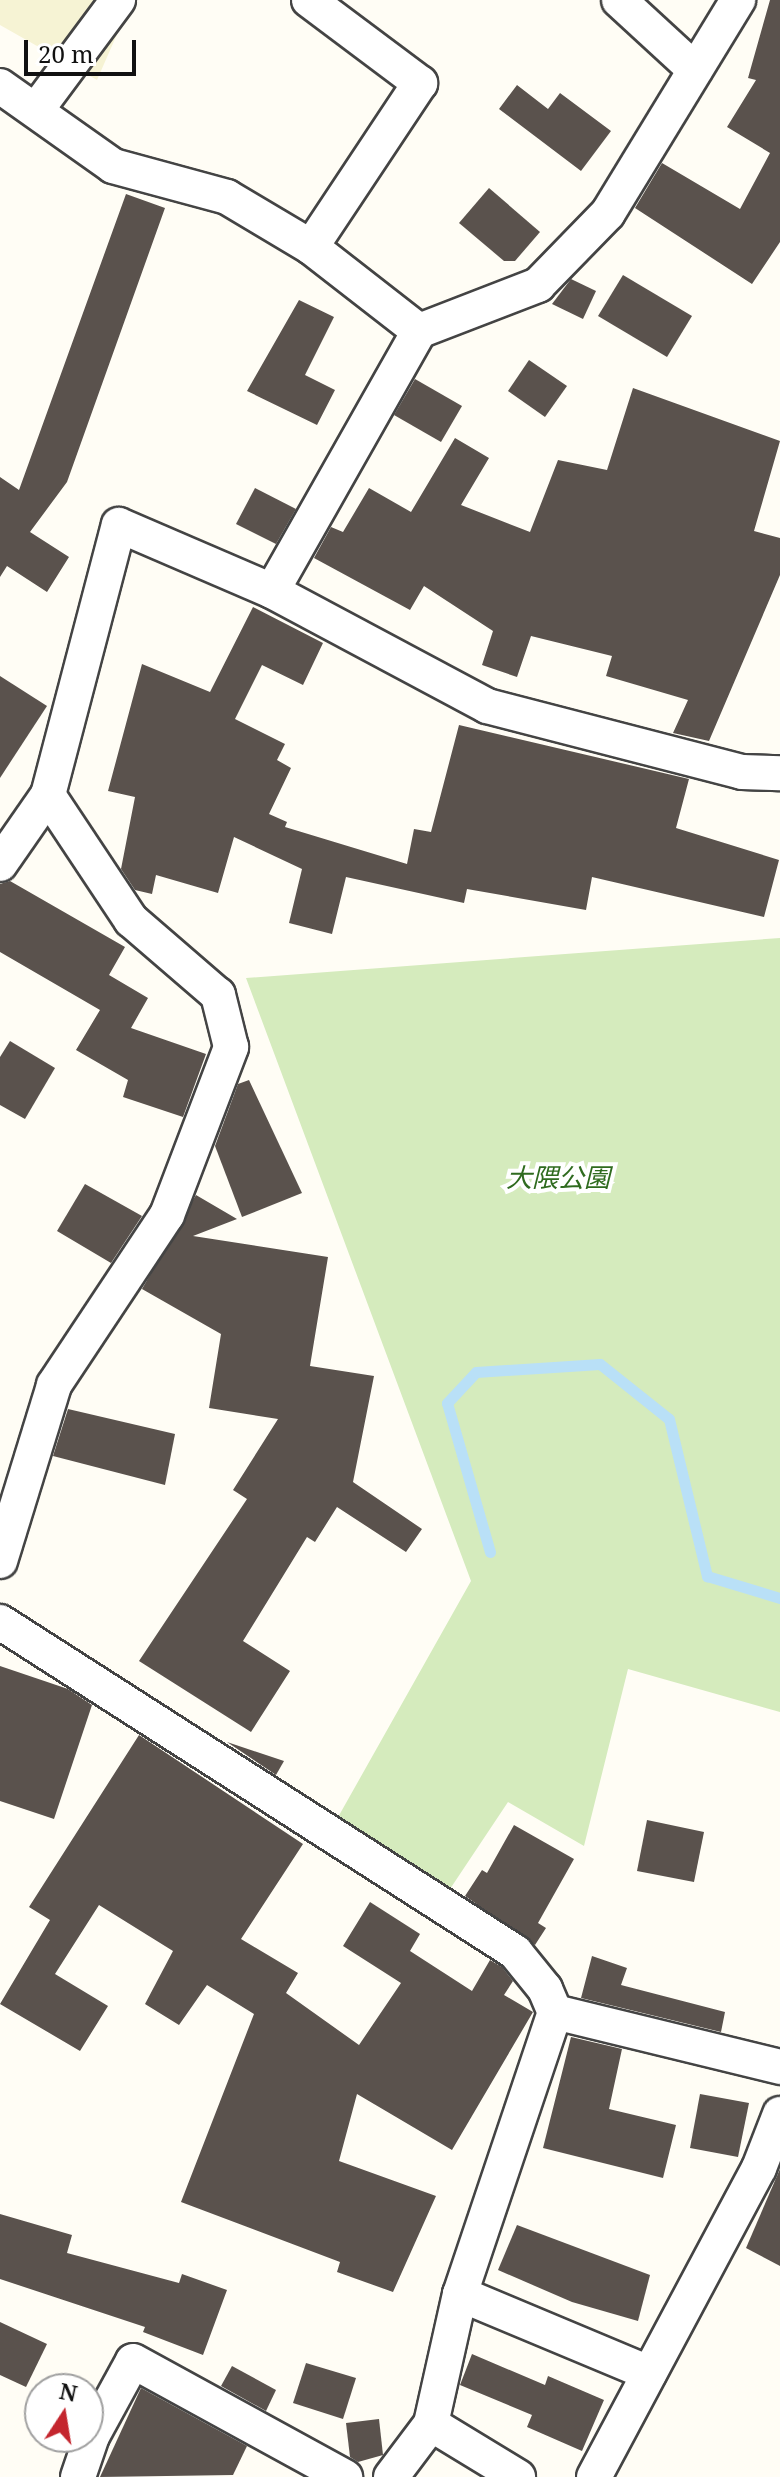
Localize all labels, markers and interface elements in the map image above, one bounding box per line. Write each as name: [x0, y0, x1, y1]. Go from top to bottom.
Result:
scale bar: [28, 24, 140, 74]
text: 20 m: [38, 37, 94, 70]
park label: 大隈公園: [506, 1162, 610, 1194]
north arrow: [24, 2373, 104, 2453]
text: N: [57, 2375, 80, 2408]

